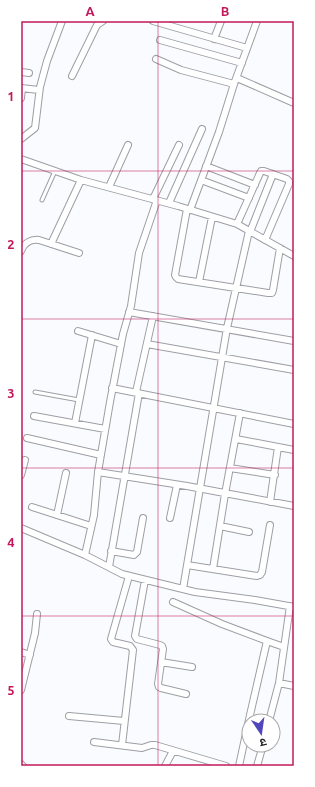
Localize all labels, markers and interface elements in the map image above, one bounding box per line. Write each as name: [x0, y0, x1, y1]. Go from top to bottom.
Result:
text: A: [85, 4, 95, 18]
text: B: [221, 4, 230, 18]
text: 1: [7, 89, 15, 103]
text: 2: [7, 237, 15, 251]
text: 3: [7, 386, 15, 400]
text: 4: [7, 535, 15, 549]
text: 5: [7, 683, 15, 697]
north arrow: [241, 713, 281, 753]
text: उ: [258, 736, 268, 749]

